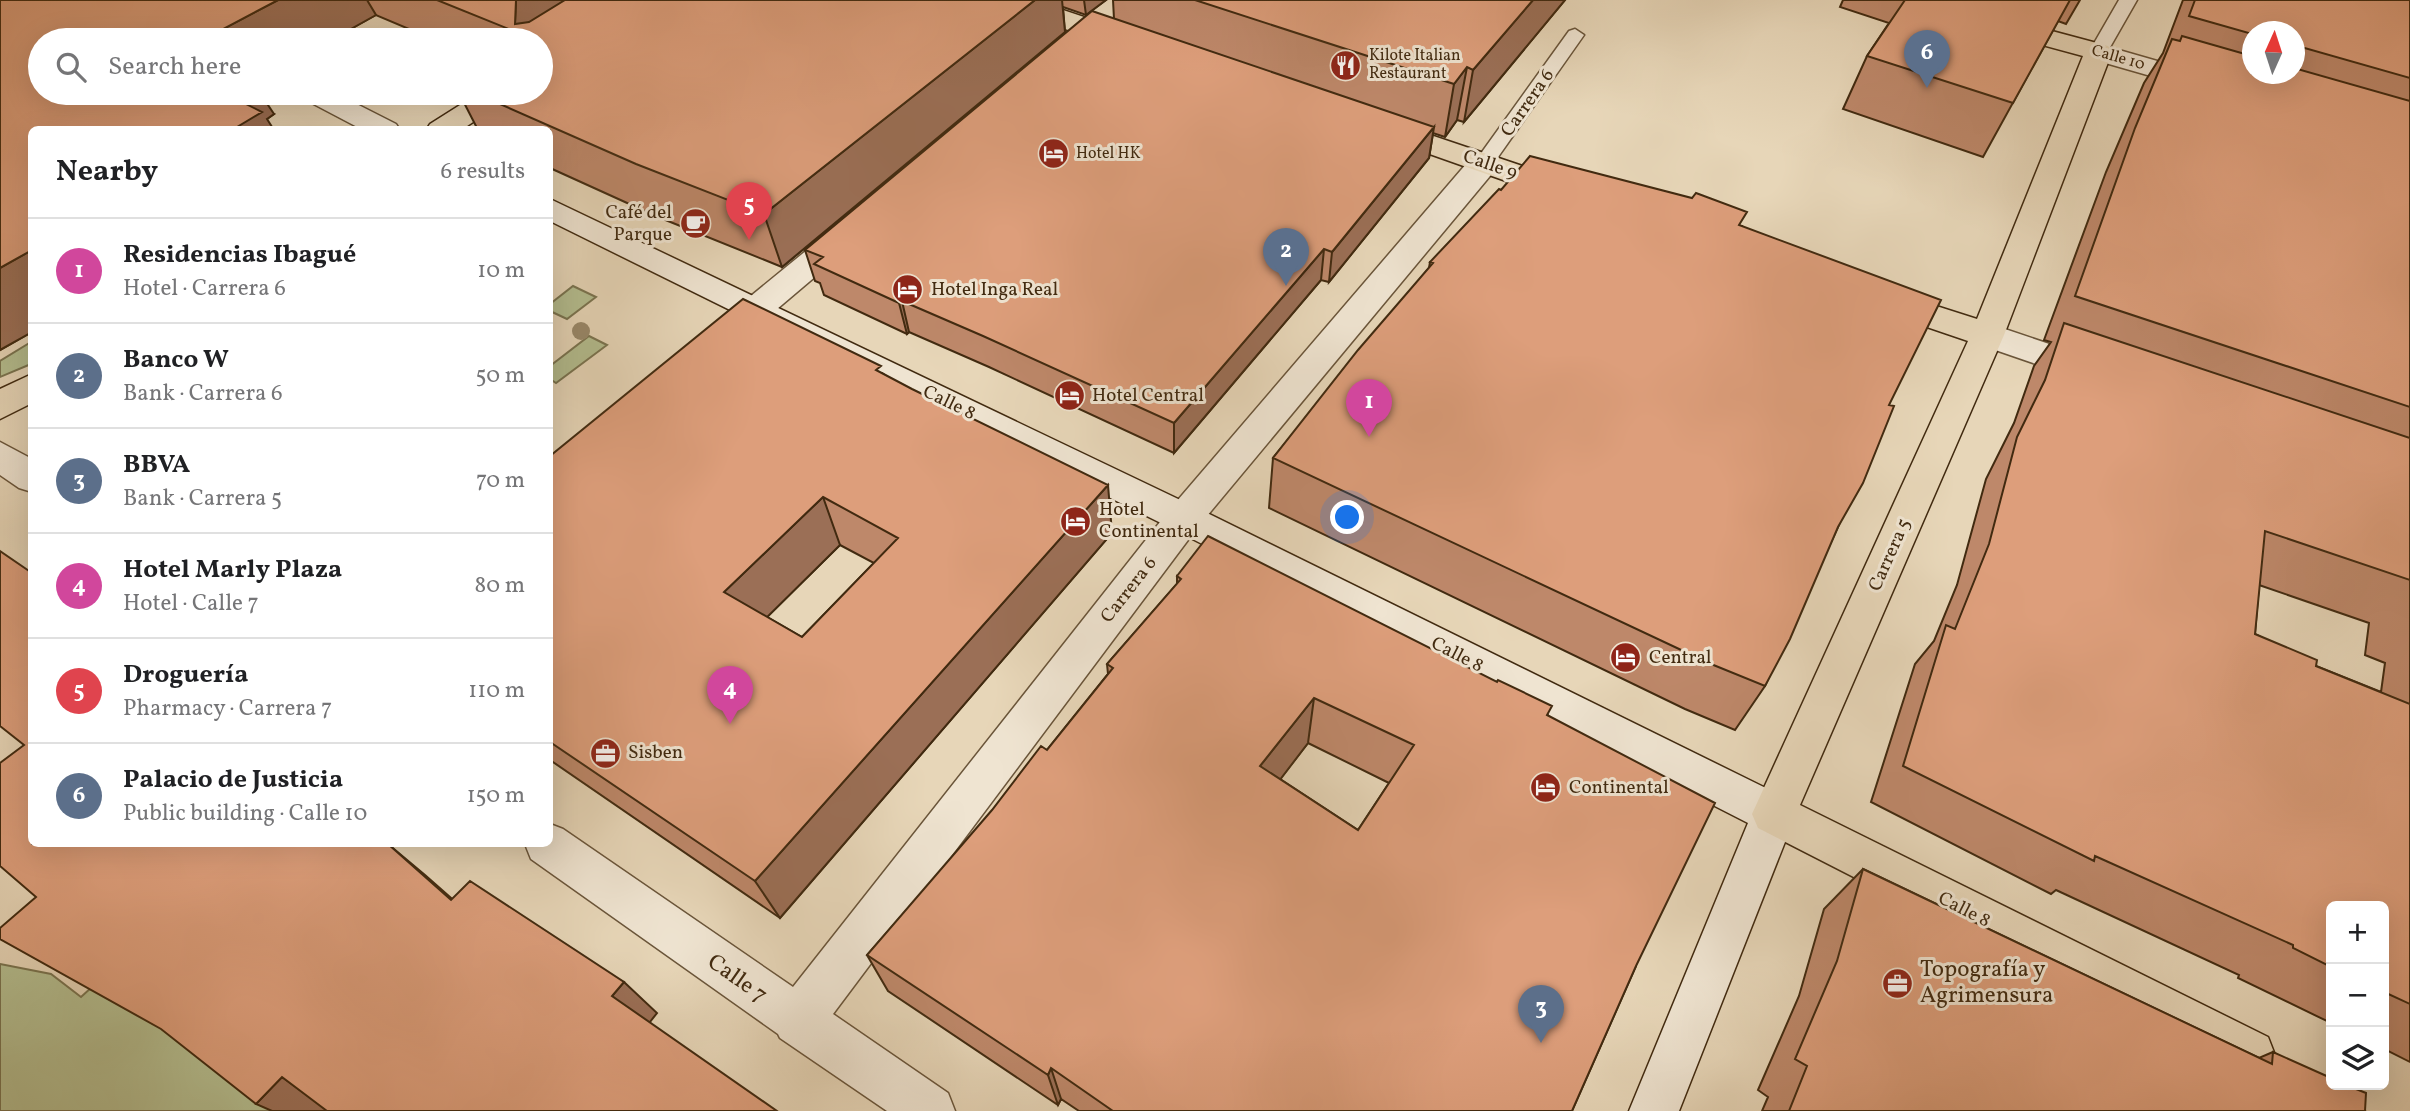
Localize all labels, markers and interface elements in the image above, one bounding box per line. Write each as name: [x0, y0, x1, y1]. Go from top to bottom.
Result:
north arrow: [2242, 21, 2305, 84]
search box: [28, 28, 553, 105]
pin: 6: [1904, 30, 1950, 88]
street label: Calle 10: [2089, 40, 2147, 76]
place label: Kilote Italian Restaurant: [1369, 45, 1461, 85]
icon: search: [52, 48, 90, 86]
restaurant icon: Kilote Italian Restaurant: [1329, 48, 1363, 82]
text: Search here: [108, 49, 241, 85]
street label: Carrera 6: [1495, 64, 1561, 142]
hotel icon: Hotel HK: [1036, 137, 1070, 171]
place label: Hotel HK: [1076, 143, 1141, 165]
street label: Calle 9: [1459, 144, 1521, 186]
text: Nearby: [56, 151, 158, 193]
text: 6 results: [441, 156, 525, 188]
pin: 5: [726, 182, 772, 240]
place label: Café del Parque: [605, 200, 672, 248]
cafe icon: Café del Parque: [678, 207, 712, 241]
pin: 2: [1263, 228, 1309, 286]
text: Residencias Ibagué: [123, 237, 356, 273]
text: 1: [74, 255, 84, 287]
text: 10 m: [477, 255, 525, 287]
text: Hotel · Carrera 6: [123, 273, 286, 305]
hotel icon: Hotel Inga Real: [891, 273, 925, 307]
place label: Hotel Inga Real: [931, 277, 1059, 303]
text: Banco W: [123, 342, 229, 378]
text: 2: [73, 360, 85, 392]
text: 50 m: [476, 360, 525, 392]
text: Bank · Carrera 6: [123, 378, 283, 410]
street label: Calle 8: [918, 379, 980, 427]
hotel icon: Hotel Central: [1052, 379, 1086, 413]
pin: 1: [1346, 379, 1392, 437]
place label: Hotel Central: [1092, 383, 1204, 409]
text: BBVA: [123, 447, 190, 483]
text: 3: [73, 465, 85, 497]
text: 70 m: [476, 465, 525, 497]
text: Bank · Carrera 5: [123, 483, 282, 515]
place label: Hotel Continental: [1099, 497, 1199, 545]
your location: [1330, 500, 1364, 534]
hotel icon: Hotel Continental: [1059, 504, 1093, 538]
street label: Carrera 5: [1862, 514, 1918, 596]
street label: Carrera 6: [1095, 551, 1163, 629]
text: Hotel Marly Plaza: [123, 552, 342, 588]
text: 4: [72, 570, 86, 602]
text: 80 m: [475, 570, 525, 602]
text: Hotel · Calle 7: [123, 588, 259, 620]
street label: Calle 8: [1426, 631, 1488, 679]
hotel icon: Central: [1609, 641, 1643, 675]
place label: Central: [1649, 645, 1712, 671]
text: Droguería: [123, 657, 248, 693]
pin: 4: [707, 666, 753, 724]
text: 5: [73, 675, 85, 707]
text: 110 m: [468, 675, 525, 707]
text: Pharmacy · Carrera 7: [123, 693, 332, 725]
office icon: Sisben: [588, 736, 622, 770]
place label: Sisben: [628, 740, 683, 766]
text: Palacio de Justicia: [123, 762, 343, 798]
hotel icon: Continental: [1529, 771, 1563, 805]
place label: Continental: [1569, 775, 1669, 801]
text: 6: [73, 780, 85, 812]
text: 150 m: [467, 780, 525, 812]
text: Public building · Calle 10: [123, 798, 367, 830]
street label: Calle 8: [1933, 886, 1995, 934]
map controls: [2326, 901, 2389, 1090]
button: +: [2326, 901, 2389, 964]
street label: Calle 7: [700, 947, 774, 1011]
place label: Topografía y Agrimensura: [1920, 954, 2053, 1012]
button: −: [2326, 964, 2389, 1027]
office icon: Topografía y Agrimensura: [1880, 966, 1914, 1000]
pin: 3: [1518, 985, 1564, 1043]
button: layers: [2326, 1027, 2389, 1090]

